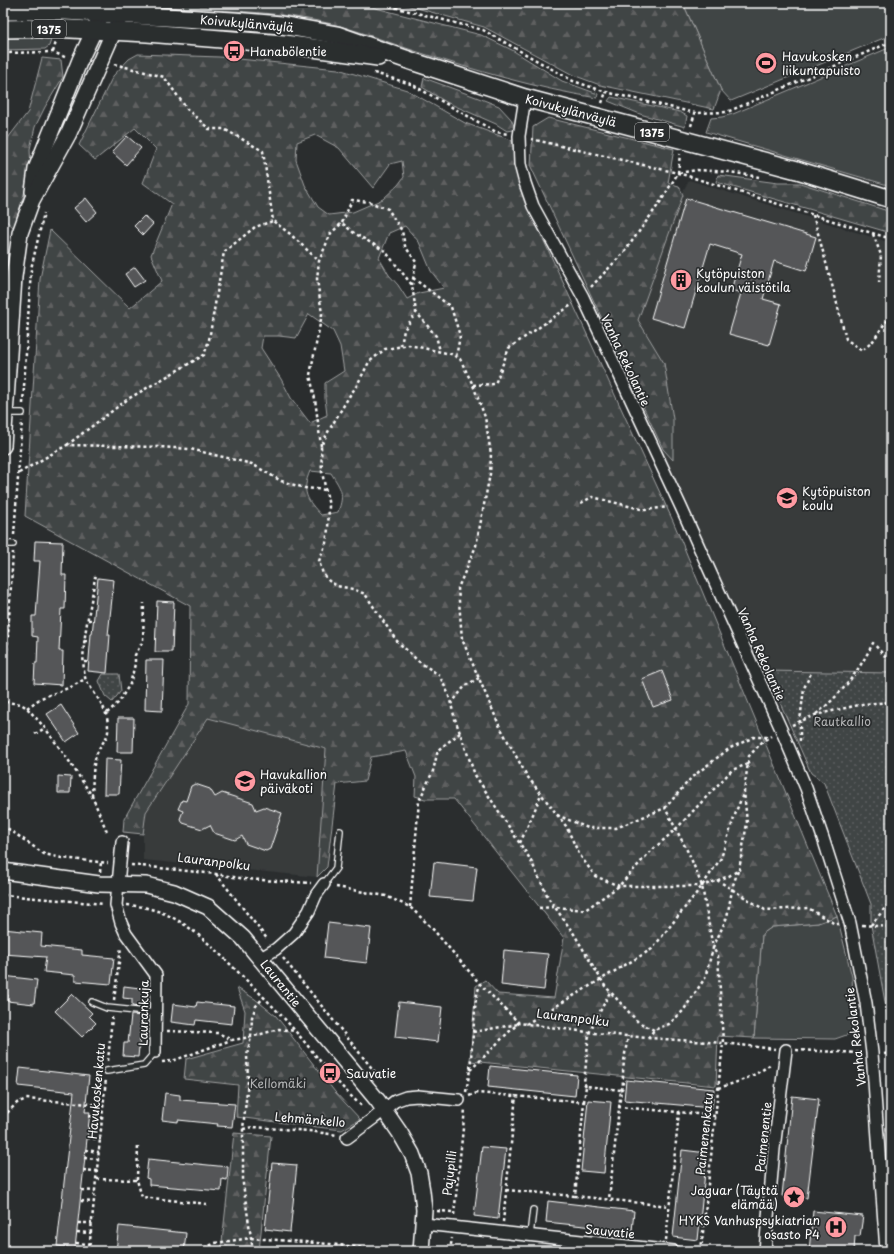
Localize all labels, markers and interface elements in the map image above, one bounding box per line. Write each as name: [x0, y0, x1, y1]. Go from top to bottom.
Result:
street label: Koivukylänväylä: [199, 10, 295, 36]
road number: 1375: [32, 20, 66, 38]
bus stop icon: Hanabölentie: [221, 38, 247, 64]
place label: Hanabölentie: [250, 42, 327, 60]
place label: Havukosken liikuntapuisto: [782, 47, 861, 79]
sports icon: Havukosken liikuntapuisto: [753, 50, 779, 76]
street label: Koivukylänväylä: [523, 89, 619, 131]
road number: 1375: [635, 123, 669, 141]
place label: Kytöpuiston koulun väistötila: [696, 264, 791, 296]
building icon: Kytöpuiston koulun väistötila: [668, 267, 694, 293]
street label: Vanha Rekolantie: [597, 311, 655, 409]
place label: Kytöpuiston koulu: [802, 482, 871, 514]
school or university icon: Kytöpuiston koulu: [774, 485, 800, 511]
street label: Vanha Rekolantie: [734, 605, 790, 703]
park label: Rautkallio: [813, 712, 871, 730]
place label: Havukallion päiväkoti: [260, 765, 327, 797]
school or university icon: Havukallion päiväkoti: [232, 768, 258, 794]
street label: Lauranpolku: [177, 848, 251, 874]
street label: Laurantie: [256, 956, 306, 1010]
street label: Laurankuja: [133, 979, 153, 1046]
street label: Vanha Rekolantie: [840, 986, 870, 1088]
street label: Lauranpolku: [536, 1004, 610, 1030]
street label: Havukoskenkatu: [83, 1042, 109, 1140]
bus stop icon: Sauvatie: [317, 1060, 343, 1086]
place label: Sauvatie: [346, 1064, 396, 1082]
park label: Kellomäki: [250, 1074, 306, 1092]
street label: Paimenenkatu: [691, 1092, 717, 1176]
street label: Paimenentie: [750, 1101, 776, 1173]
street label: Lehmänkello: [274, 1107, 346, 1131]
street label: Pajupilli: [438, 1149, 460, 1197]
place label: Jaguar (Täyttä elämää): [691, 1181, 779, 1213]
place icon: Jaguar (Täyttä elämää): [781, 1184, 807, 1210]
place label: HYKS Vanhuspsykiatrian osasto P4: [679, 1211, 820, 1243]
hospital icon: HYKS Vanhuspsykiatrian osasto P4: [823, 1214, 849, 1240]
street label: Sauvatie: [584, 1219, 636, 1243]

